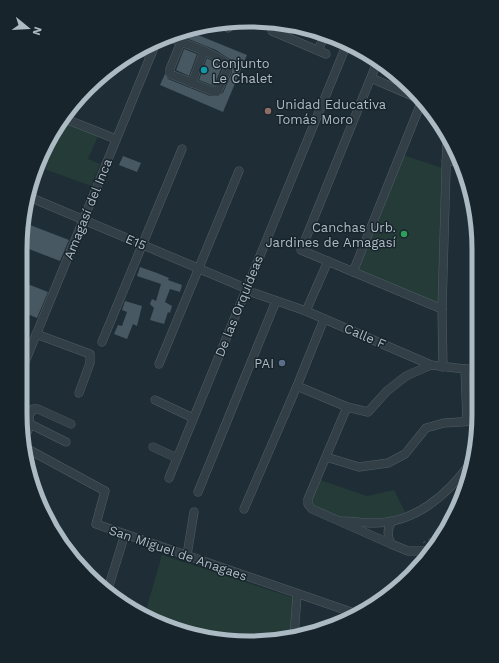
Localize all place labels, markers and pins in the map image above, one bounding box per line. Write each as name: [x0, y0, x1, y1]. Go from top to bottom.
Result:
place label: Conjunto Le Chalet: [212, 56, 273, 86]
marker: Conjunto Le Chalet: [199, 65, 209, 75]
place label: Unidad Educativa Tomás Moro: [276, 97, 387, 127]
marker: Unidad Educativa Tomás Moro: [263, 106, 273, 116]
place label: Canchas Urb. Jardines de Amagasí: [266, 220, 397, 250]
marker: Canchas Urb. Jardines de Amagasí: [399, 229, 409, 239]
place label: PAI: [254, 356, 274, 371]
marker: PAI: [277, 358, 287, 368]

